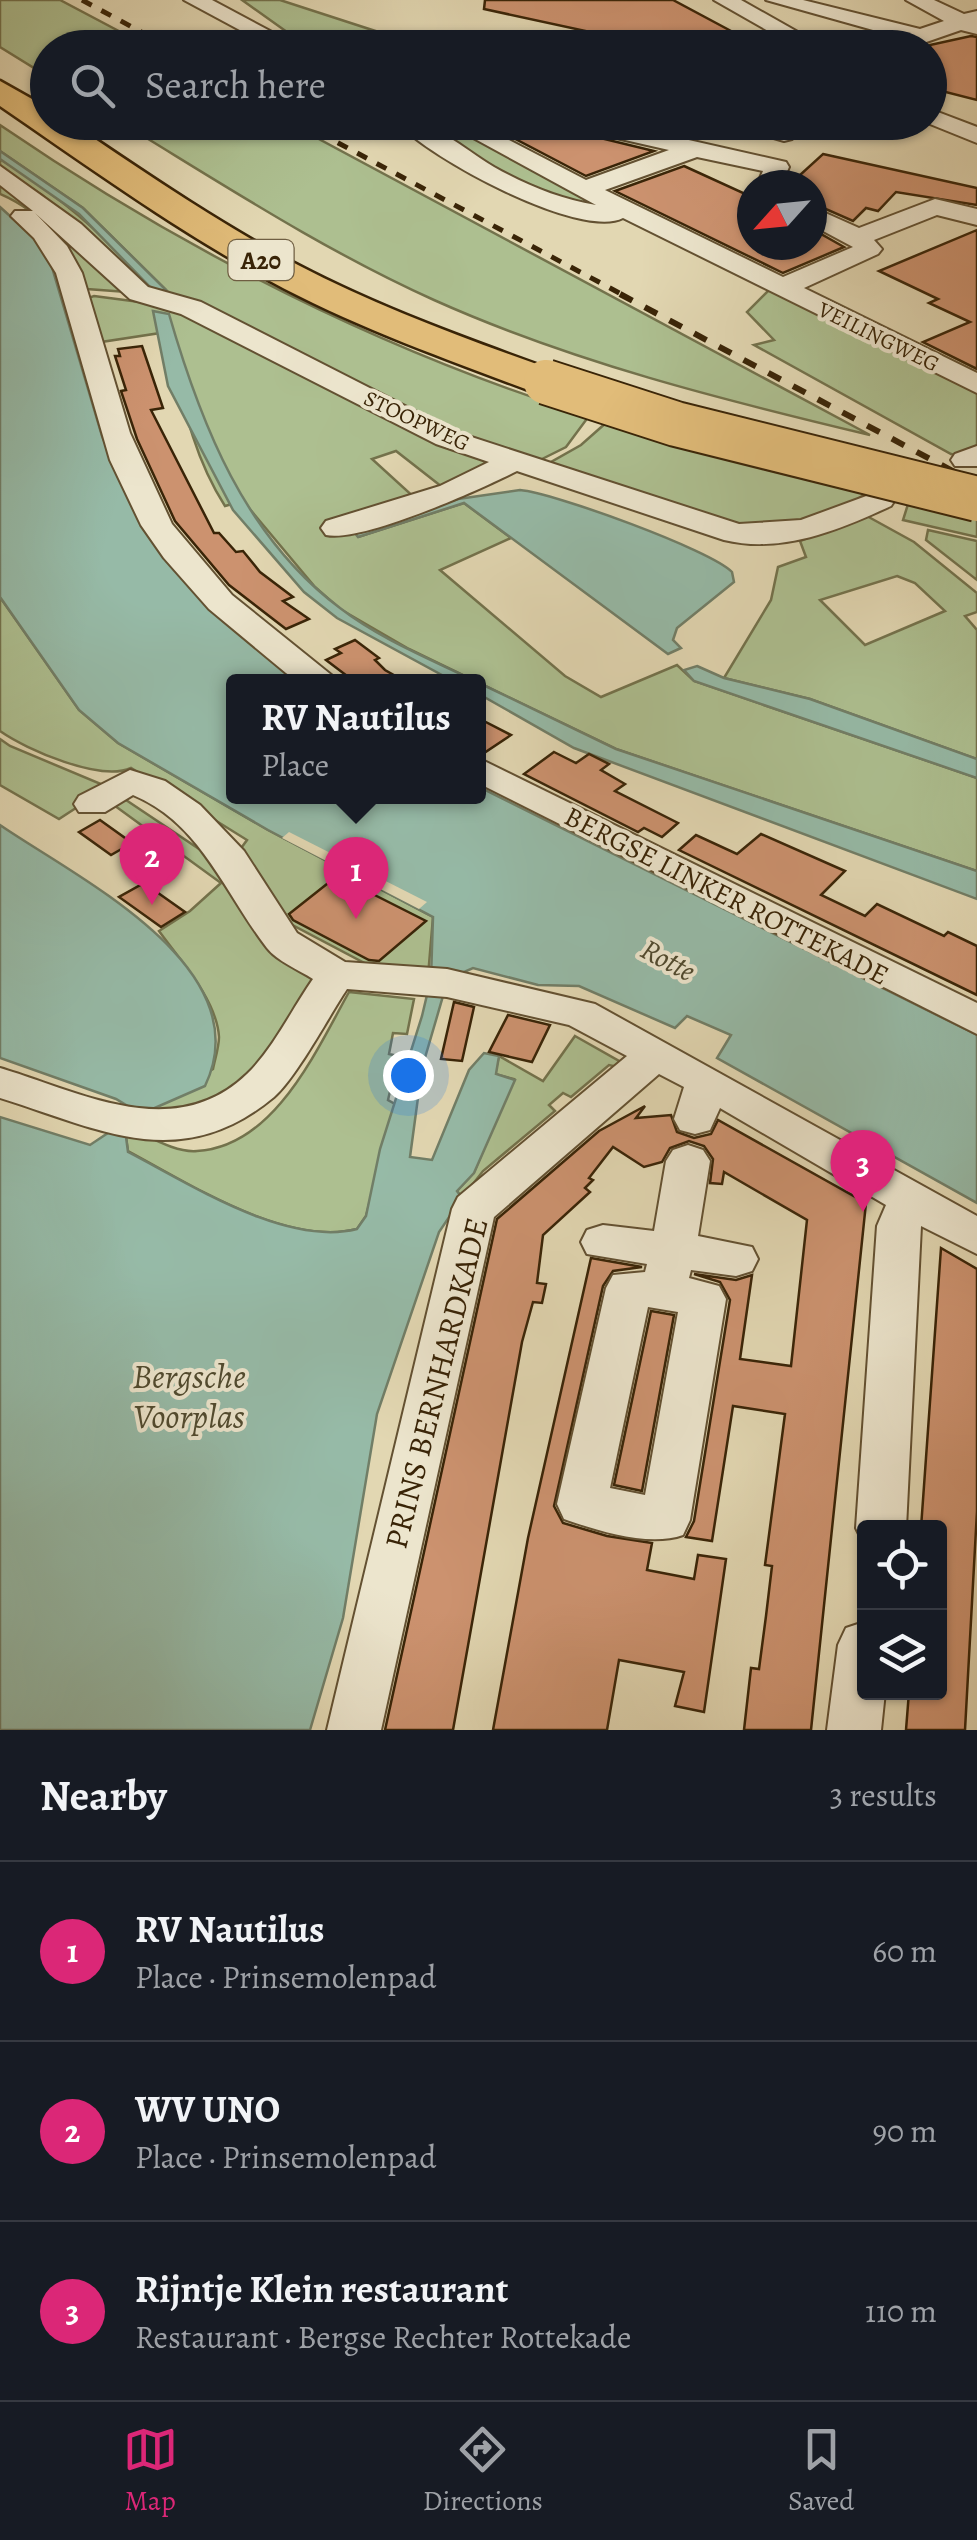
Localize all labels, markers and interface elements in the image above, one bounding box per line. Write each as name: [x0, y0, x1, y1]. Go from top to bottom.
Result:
search box: [30, 30, 947, 140]
icon: search: [65, 58, 120, 113]
text: Search here: [145, 59, 326, 111]
north arrow: [737, 170, 827, 260]
road number: A20: [228, 240, 294, 280]
street label: VEILINGWEG: [812, 294, 944, 379]
street label: STOOPWEG: [359, 383, 474, 458]
popup: [226, 674, 486, 804]
text: RV Nautilus: [261, 691, 451, 743]
text: Place: [261, 743, 329, 787]
street label: BERGSE LINKER ROTTEKADE: [558, 797, 895, 994]
pin: 2: [120, 822, 184, 905]
pin: 1: [324, 836, 388, 919]
water label: Rotte: [634, 929, 702, 991]
your location: [383, 1050, 434, 1101]
pin: 3: [830, 1130, 896, 1212]
street label: PRINS BERNHARDKADE: [374, 1213, 498, 1553]
water label: Bergsche Voorplas: [132, 1352, 246, 1440]
map controls: [857, 1520, 947, 1700]
button: locate: [857, 1520, 947, 1610]
button: layers: [857, 1610, 947, 1700]
text: Nearby: [40, 1767, 167, 1824]
text: 3 results: [830, 1773, 937, 1817]
text: RV Nautilus: [135, 1903, 325, 1955]
text: 1: [67, 1929, 78, 1973]
text: 60 m: [872, 1929, 937, 1973]
text: Place · Prinsemolenpad: [135, 1955, 436, 1999]
text: WV UNO: [135, 2083, 280, 2135]
text: 2: [65, 2109, 80, 2153]
text: 90 m: [872, 2109, 937, 2153]
text: Place · Prinsemolenpad: [135, 2135, 436, 2179]
text: Rijntje Klein restaurant: [135, 2263, 508, 2315]
text: 3: [66, 2289, 79, 2333]
text: 110 m: [865, 2289, 937, 2333]
text: Restaurant · Bergse Rechter Rottekade: [135, 2315, 631, 2359]
tab: Map: [123, 2422, 178, 2520]
tab: Directions: [423, 2422, 543, 2520]
tab: Saved: [788, 2422, 854, 2520]

